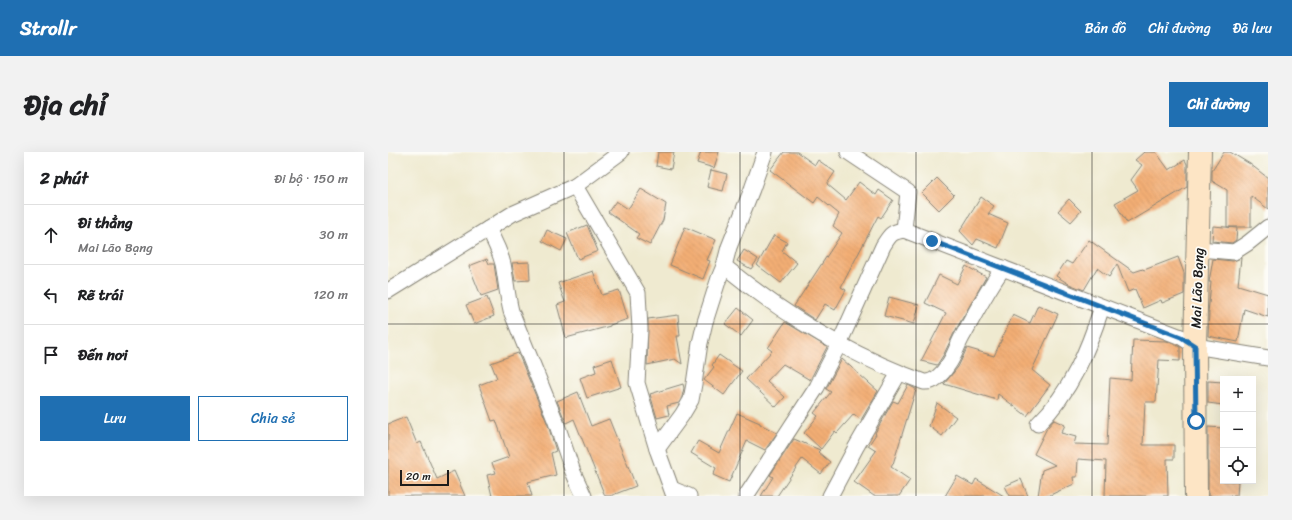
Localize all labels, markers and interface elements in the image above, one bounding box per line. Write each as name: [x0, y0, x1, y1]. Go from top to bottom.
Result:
text: Strollr: [20, 12, 76, 45]
text: Bản đồ: [1085, 16, 1126, 41]
text: Chỉ đường: [1148, 16, 1211, 41]
text: Đã lưu: [1233, 16, 1272, 41]
text: Địa chỉ: [24, 80, 106, 129]
button: Chỉ đường: [1169, 82, 1268, 127]
text: 2 phút: [40, 163, 88, 193]
text: Đi bộ · 150 m: [274, 167, 348, 190]
text: Đi thẳng: [78, 210, 133, 236]
text: 30 m: [319, 223, 348, 246]
icon: ahead: [40, 224, 62, 246]
route end: [923, 232, 941, 250]
text: Mai Lão Bạng: [78, 236, 153, 259]
street label: Mai Lão Bạng: [1184, 247, 1211, 329]
text: Rẽ trái: [78, 282, 123, 308]
text: 120 m: [313, 283, 348, 306]
icon: left: [40, 284, 62, 306]
text: Đến nơi: [78, 342, 128, 368]
icon: arrive: [40, 344, 62, 366]
map controls: [1220, 376, 1256, 484]
button: +: [1220, 376, 1256, 412]
button: Lưu: [40, 396, 190, 441]
button: Chia sẻ: [198, 396, 348, 441]
route start: [1187, 412, 1205, 430]
button: −: [1220, 412, 1256, 448]
button: locate: [1220, 448, 1256, 484]
text: 20 m: [406, 467, 431, 486]
scale bar: [400, 468, 449, 487]

